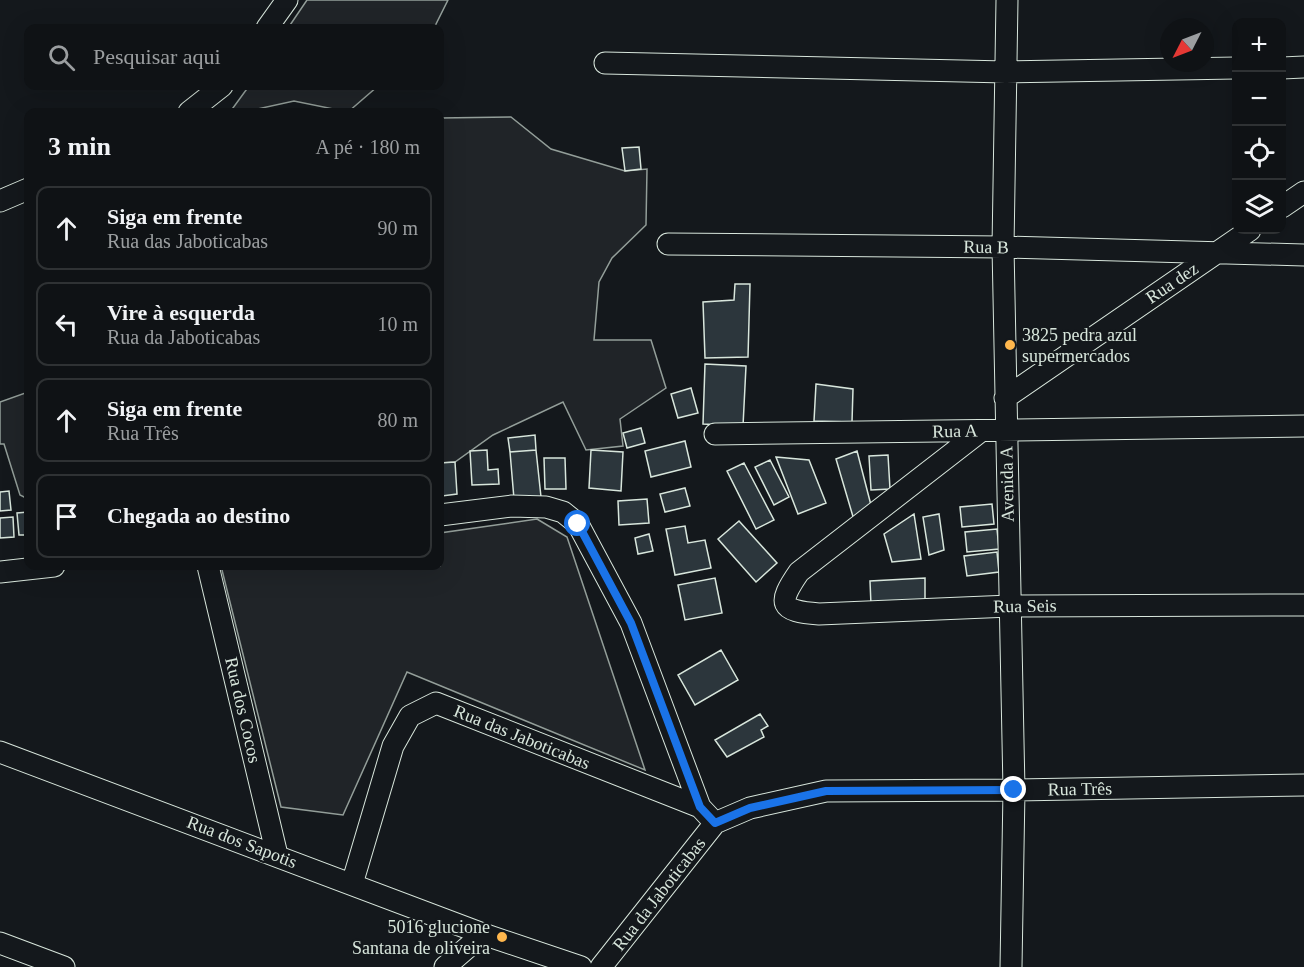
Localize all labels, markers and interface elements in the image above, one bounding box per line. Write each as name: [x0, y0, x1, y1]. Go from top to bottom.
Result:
north arrow: [1160, 18, 1214, 72]
map controls: [1232, 18, 1286, 234]
button: +: [1232, 18, 1286, 72]
search box: [24, 24, 444, 90]
icon: search: [45, 41, 78, 74]
text: Pesquisar aqui: [93, 44, 221, 69]
button: −: [1232, 72, 1286, 126]
button: locate: [1232, 126, 1286, 180]
text: 3 min: [48, 132, 111, 161]
text: A pé · 180 m: [316, 136, 420, 158]
button: layers: [1232, 180, 1286, 234]
text: Siga em frente: [107, 204, 242, 229]
icon: ahead: [50, 212, 83, 245]
text: 90 m: [377, 217, 418, 239]
text: Rua das Jaboticabas: [107, 230, 268, 252]
street label: Rua B: [963, 237, 1009, 257]
street label: Rua dez: [1142, 258, 1202, 308]
text: Vire à esquerda: [107, 300, 255, 325]
icon: left: [50, 308, 83, 341]
text: 10 m: [377, 313, 418, 335]
place label: 3825 pedra azul supermercados: [1022, 325, 1137, 366]
text: Rua da Jaboticabas: [107, 326, 260, 348]
marker: 3825 pedra azul supermercados: [1003, 338, 1017, 352]
text: Siga em frente: [107, 396, 242, 421]
icon: ahead: [50, 404, 83, 437]
text: 80 m: [377, 409, 418, 431]
street label: Rua A: [932, 421, 978, 441]
text: Rua Três: [107, 422, 179, 444]
street label: Avenida A: [996, 446, 1018, 522]
icon: arrive: [50, 500, 83, 533]
text: Chegada ao destino: [107, 503, 290, 528]
route start: [564, 510, 590, 536]
street label: Rua Seis: [993, 595, 1057, 617]
street label: Rua dos Cocos: [221, 655, 265, 765]
street label: Rua das Jaboticabas: [451, 701, 593, 773]
route end: [1000, 776, 1026, 802]
street label: Rua Três: [1048, 778, 1112, 800]
street label: Rua dos Sapotis: [184, 812, 300, 872]
street label: Rua da Jaboticabas: [609, 833, 709, 955]
place label: 5016 glucione Santana de oliveira: [352, 917, 490, 958]
marker: 5016 glucione Santana de oliveira: [495, 930, 509, 944]

